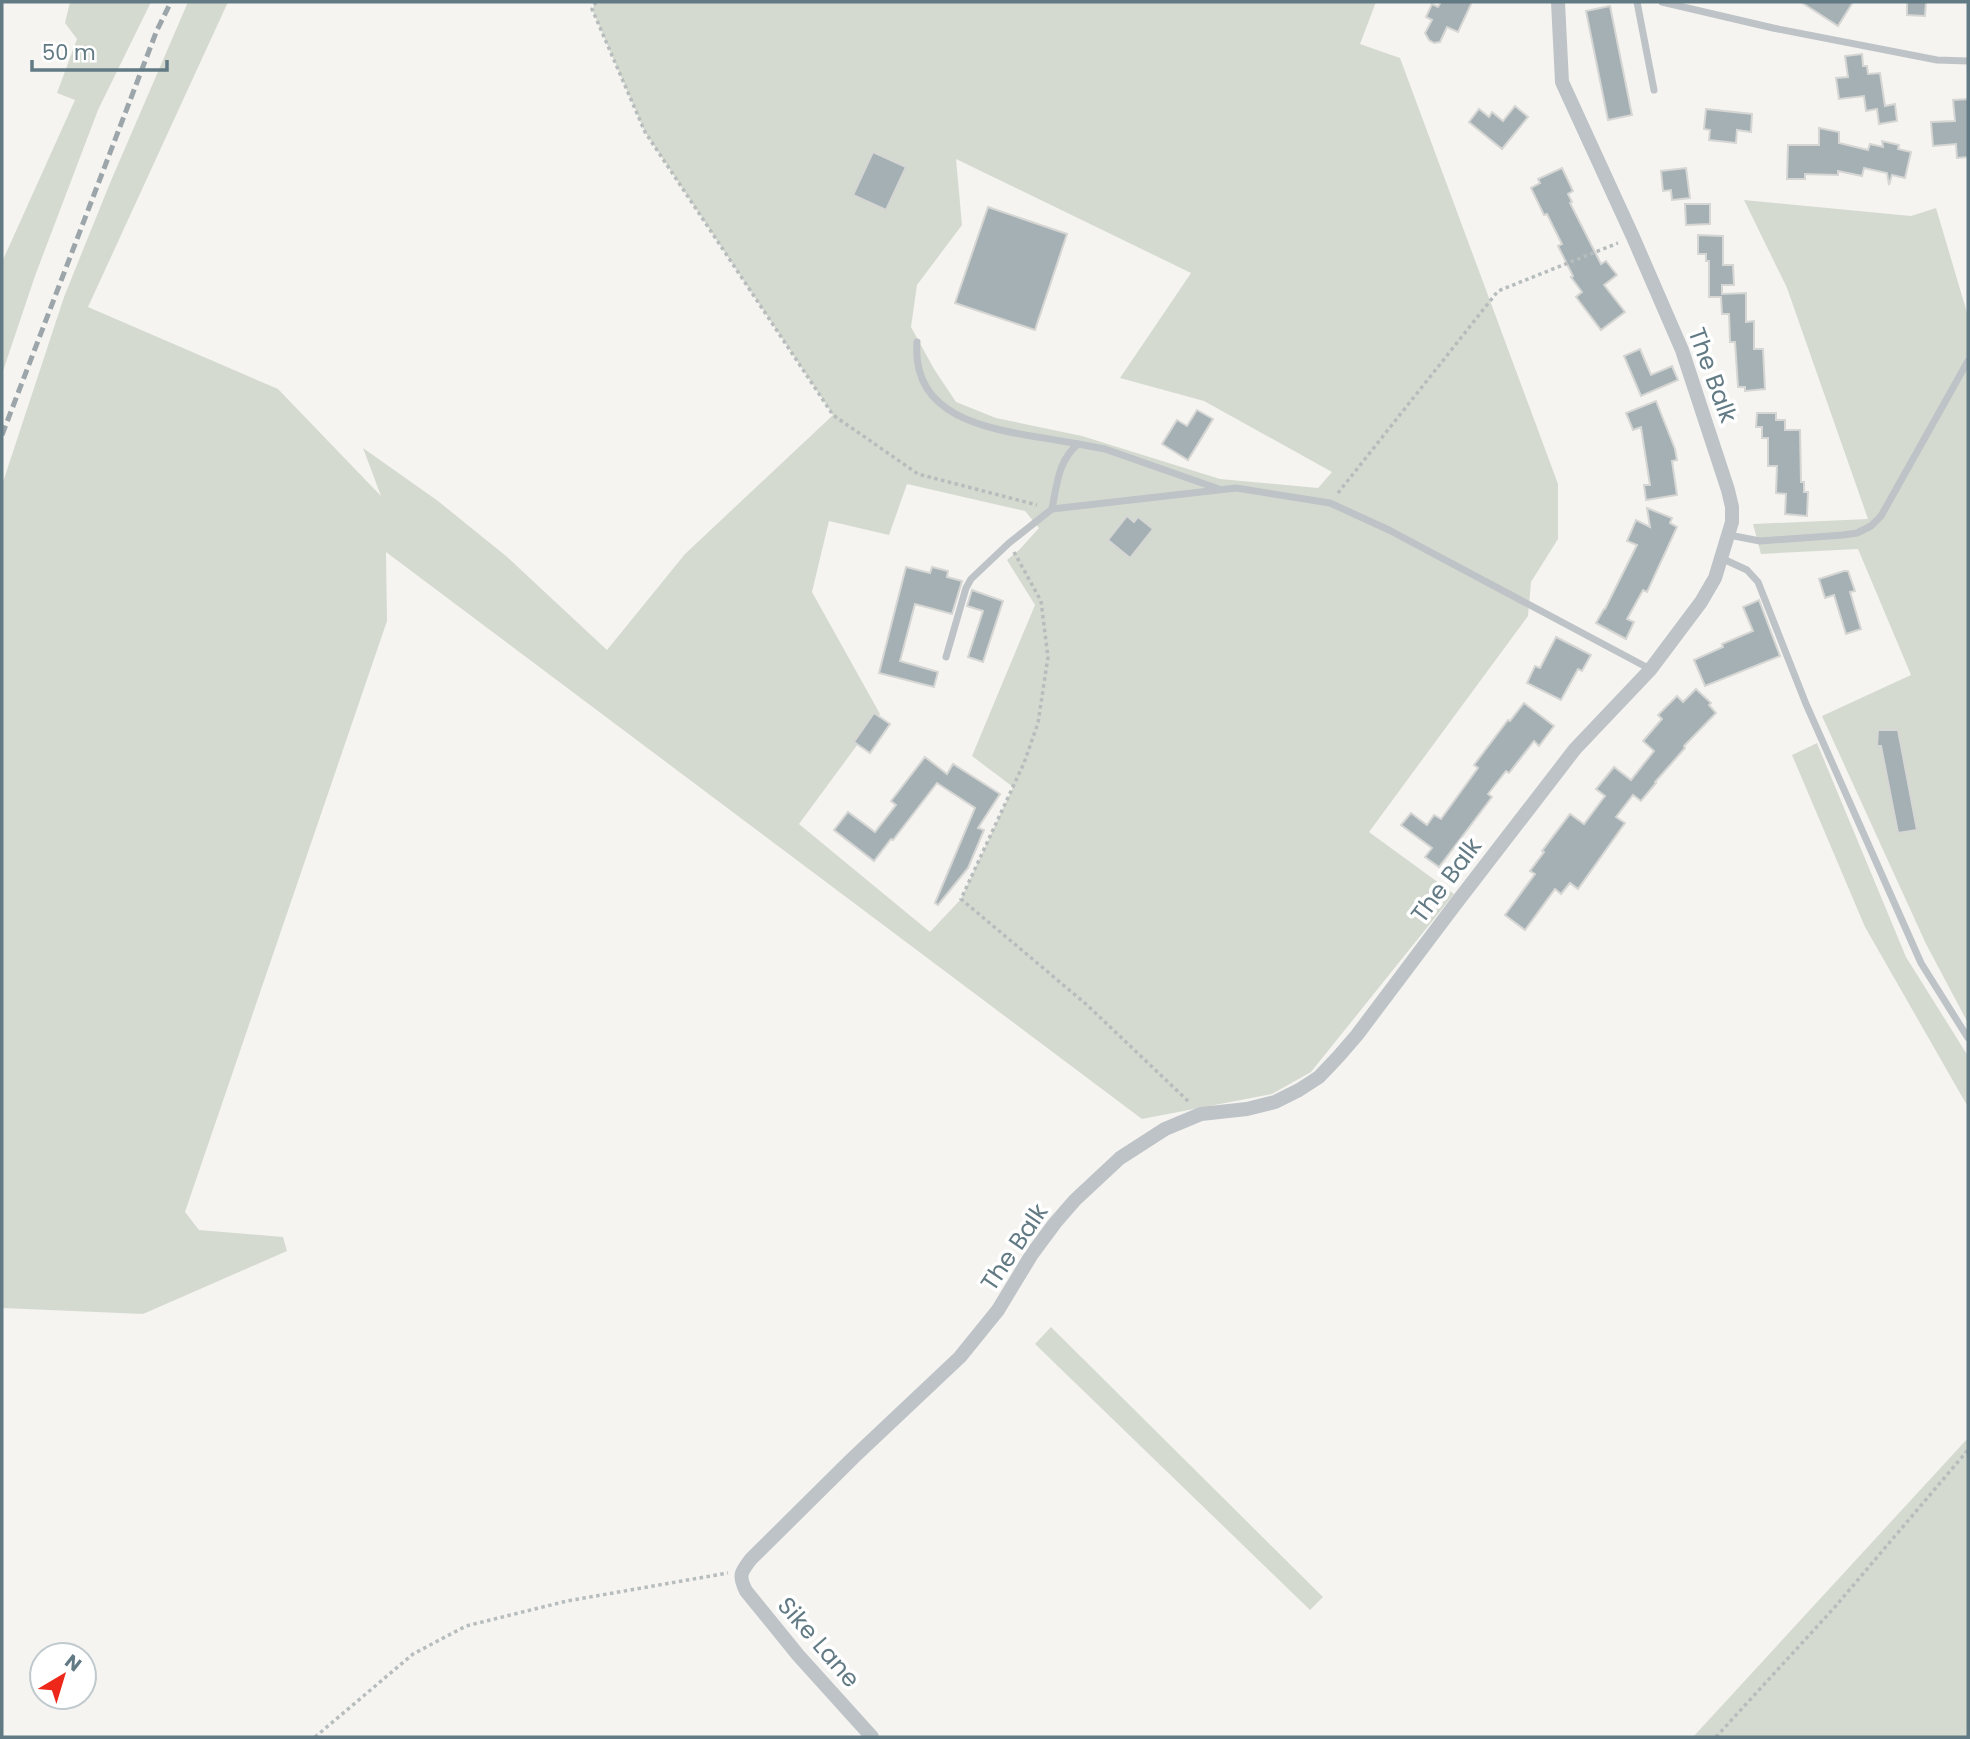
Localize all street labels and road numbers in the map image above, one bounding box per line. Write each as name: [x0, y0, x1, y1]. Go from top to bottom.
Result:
street label: The Balk: [1681, 323, 1746, 428]
street label: The Balk: [1403, 830, 1489, 929]
street label: The Balk: [973, 1196, 1056, 1297]
street label: Sike Lane: [770, 1589, 868, 1695]

